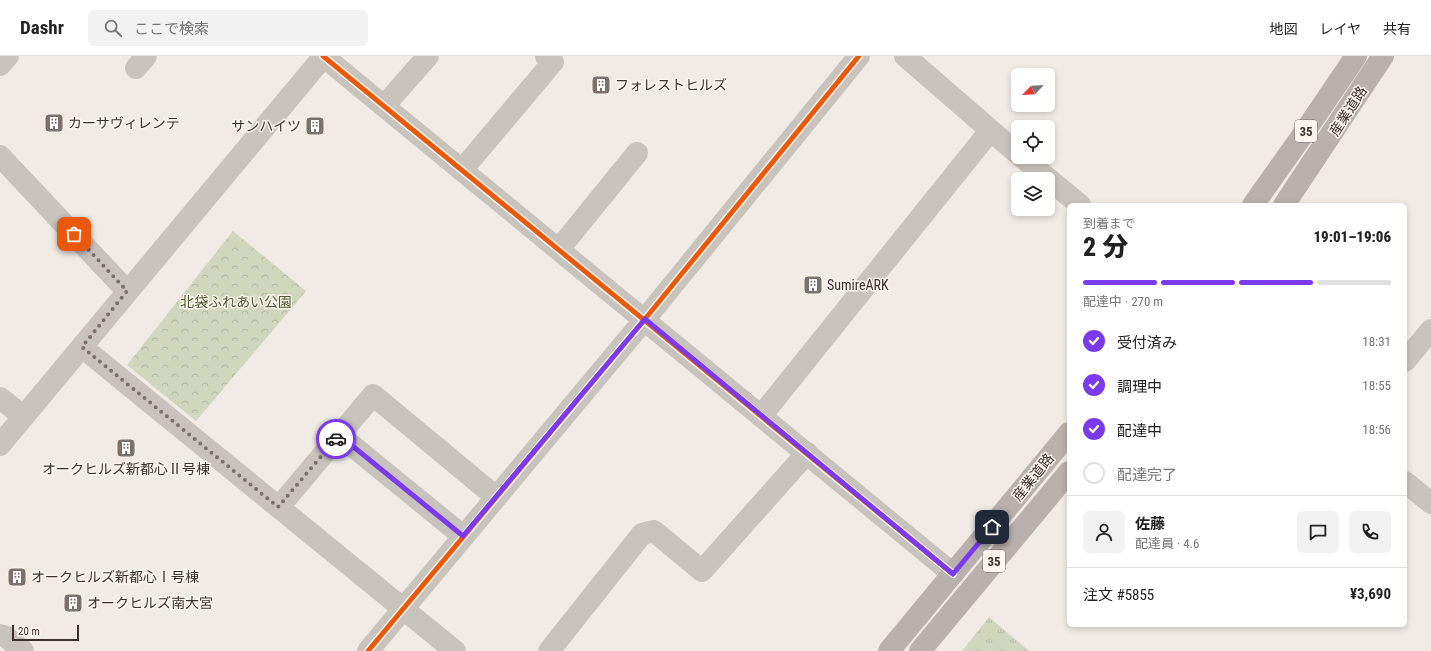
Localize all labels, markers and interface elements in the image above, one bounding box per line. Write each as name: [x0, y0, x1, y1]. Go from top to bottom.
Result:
search box: [88, 10, 368, 46]
text: Dashr: [20, 16, 64, 39]
icon: search: [102, 17, 124, 39]
text: ここで検索: [134, 20, 209, 38]
text: 地図: [1269, 21, 1297, 37]
text: レイヤ: [1319, 21, 1361, 37]
text: 共有: [1383, 21, 1411, 37]
north arrow: [1011, 68, 1055, 112]
map controls: [1011, 68, 1055, 216]
building icon: フォレストヒルズ: [590, 74, 612, 96]
place label: フォレストヒルズ: [615, 77, 727, 93]
street label: 産業道路: [1326, 83, 1370, 139]
building icon: カーサヴィレンテ: [43, 112, 65, 134]
place label: カーサヴィレンテ: [68, 115, 180, 131]
building icon: サンハイツ: [304, 115, 326, 137]
place label: サンハイツ: [231, 118, 301, 134]
button: locate: [1011, 120, 1055, 164]
road number: 35: [1295, 120, 1317, 142]
button: layers: [1011, 172, 1055, 216]
text: 到着まで: [1083, 216, 1135, 231]
pin: [57, 217, 91, 251]
icon: bag: [63, 223, 85, 245]
text: 19:01–19:06: [1313, 228, 1391, 246]
text: 2 分: [1083, 232, 1128, 262]
building icon: SumireARK: [802, 274, 824, 296]
place label: SumireARK: [827, 277, 889, 293]
park label: 北袋ふれあい公園: [180, 294, 292, 310]
text: 配達中 · 270 m: [1083, 294, 1163, 309]
icon: check: [1083, 330, 1105, 352]
text: 受付済み: [1117, 334, 1177, 352]
text: 18:31: [1362, 334, 1391, 349]
icon: check: [1083, 374, 1105, 396]
text: 調理中: [1117, 378, 1162, 396]
text: 18:55: [1362, 378, 1391, 393]
icon: check: [1083, 418, 1105, 440]
courier: [316, 419, 356, 459]
text: 配達中: [1117, 422, 1162, 440]
text: 18:56: [1362, 422, 1391, 437]
icon: car: [325, 428, 347, 450]
building icon: オークヒルズ新都心Ⅱ号棟: [115, 437, 137, 459]
street label: 産業道路: [1009, 450, 1057, 504]
place label: オークヒルズ新都心Ⅱ号棟: [42, 461, 210, 477]
text: 配達完了: [1117, 466, 1177, 484]
pin: [975, 510, 1009, 544]
button: person: [1083, 511, 1125, 553]
button: chat: [1297, 511, 1339, 553]
button: phone: [1349, 511, 1391, 553]
text: 佐藤: [1135, 515, 1165, 533]
icon: home: [981, 516, 1003, 538]
text: 配達員 · 4.6: [1135, 536, 1199, 551]
road number: 35: [983, 550, 1005, 572]
building icon: オークヒルズ新都心Ⅰ号棟: [6, 566, 28, 588]
place label: オークヒルズ新都心Ⅰ号棟: [31, 569, 199, 585]
text: ¥3,690: [1350, 585, 1391, 603]
text: 注文 #5855: [1083, 586, 1154, 604]
building icon: オークヒルズ南大宮: [62, 592, 84, 614]
place label: オークヒルズ南大宮: [87, 595, 213, 611]
scale bar: [12, 623, 79, 642]
text: 20 m: [18, 625, 40, 638]

